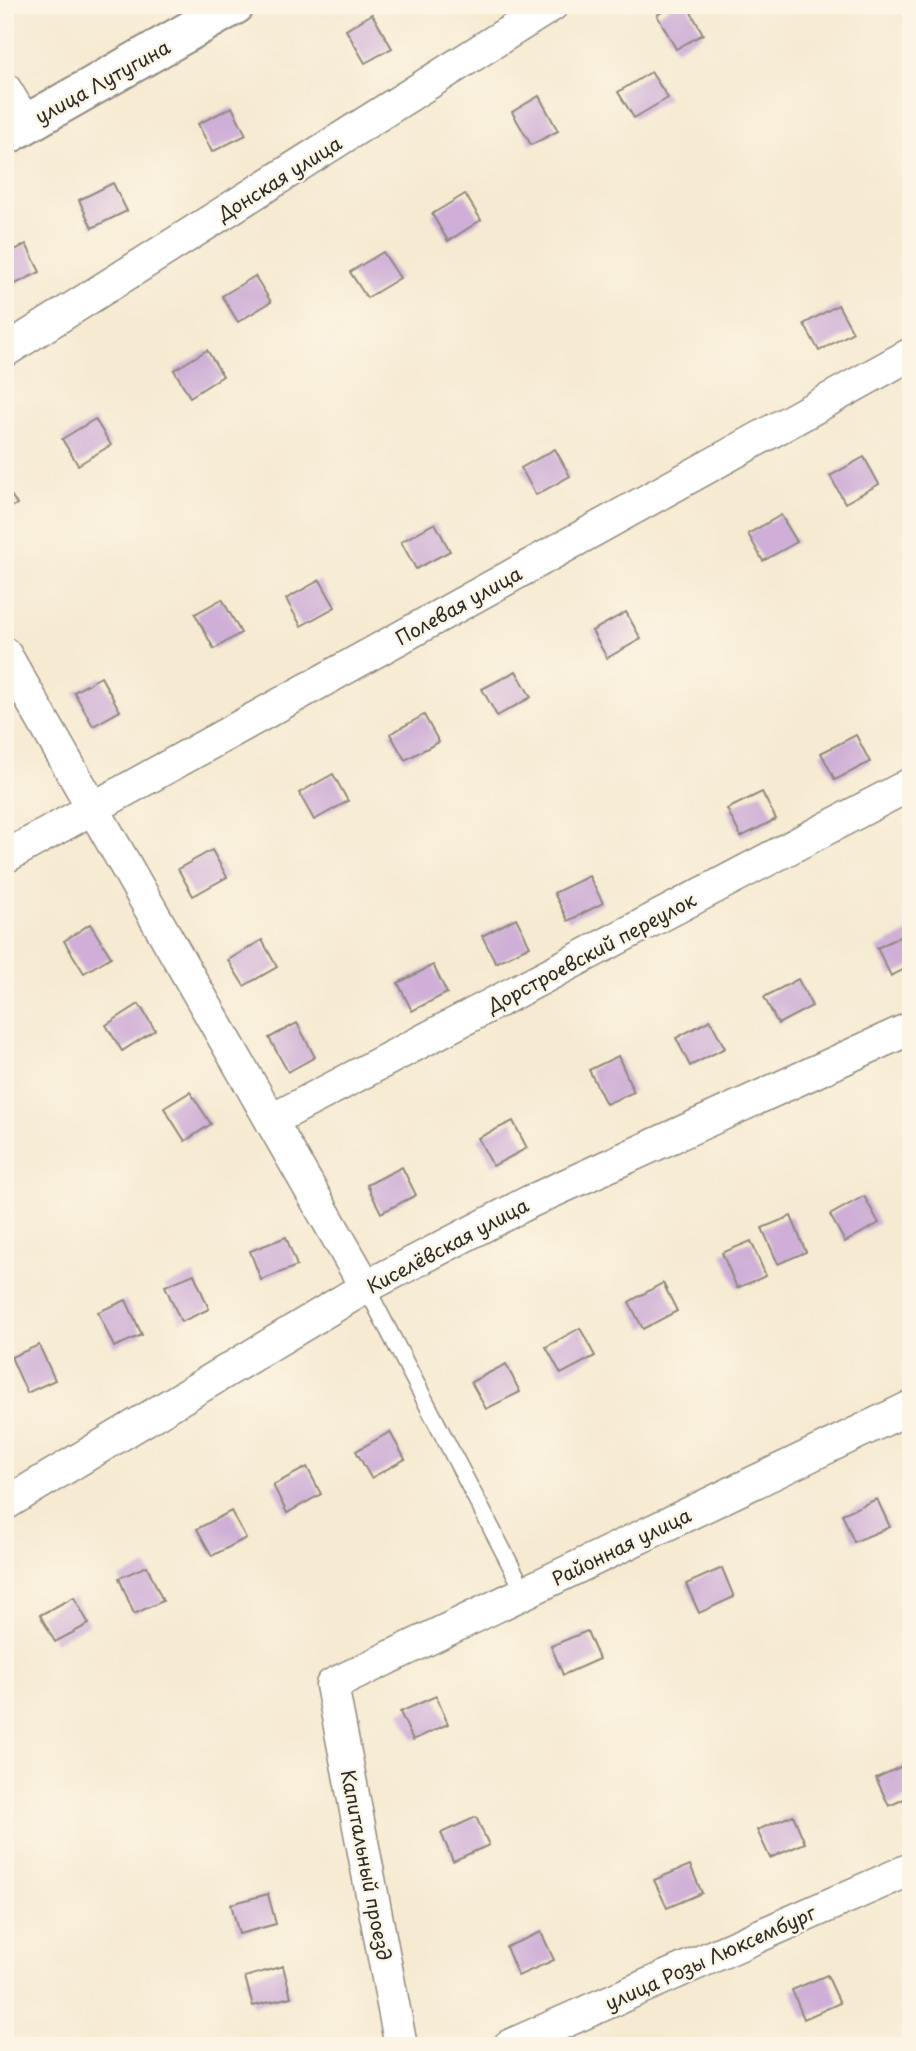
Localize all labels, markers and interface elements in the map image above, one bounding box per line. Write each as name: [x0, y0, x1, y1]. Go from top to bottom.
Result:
street label: улица Лутугина: [29, 32, 175, 130]
street label: Донская улица: [211, 129, 347, 228]
street label: Полевая улица: [390, 559, 526, 651]
street label: Дорстроевский переулок: [481, 885, 701, 1020]
street label: Киселёвская улица: [361, 1190, 533, 1300]
street label: Районная улица: [547, 1500, 695, 1592]
street label: Капитальный проезд: [335, 1767, 399, 1963]
street label: улица Розы Люксембург: [600, 1898, 820, 2016]

